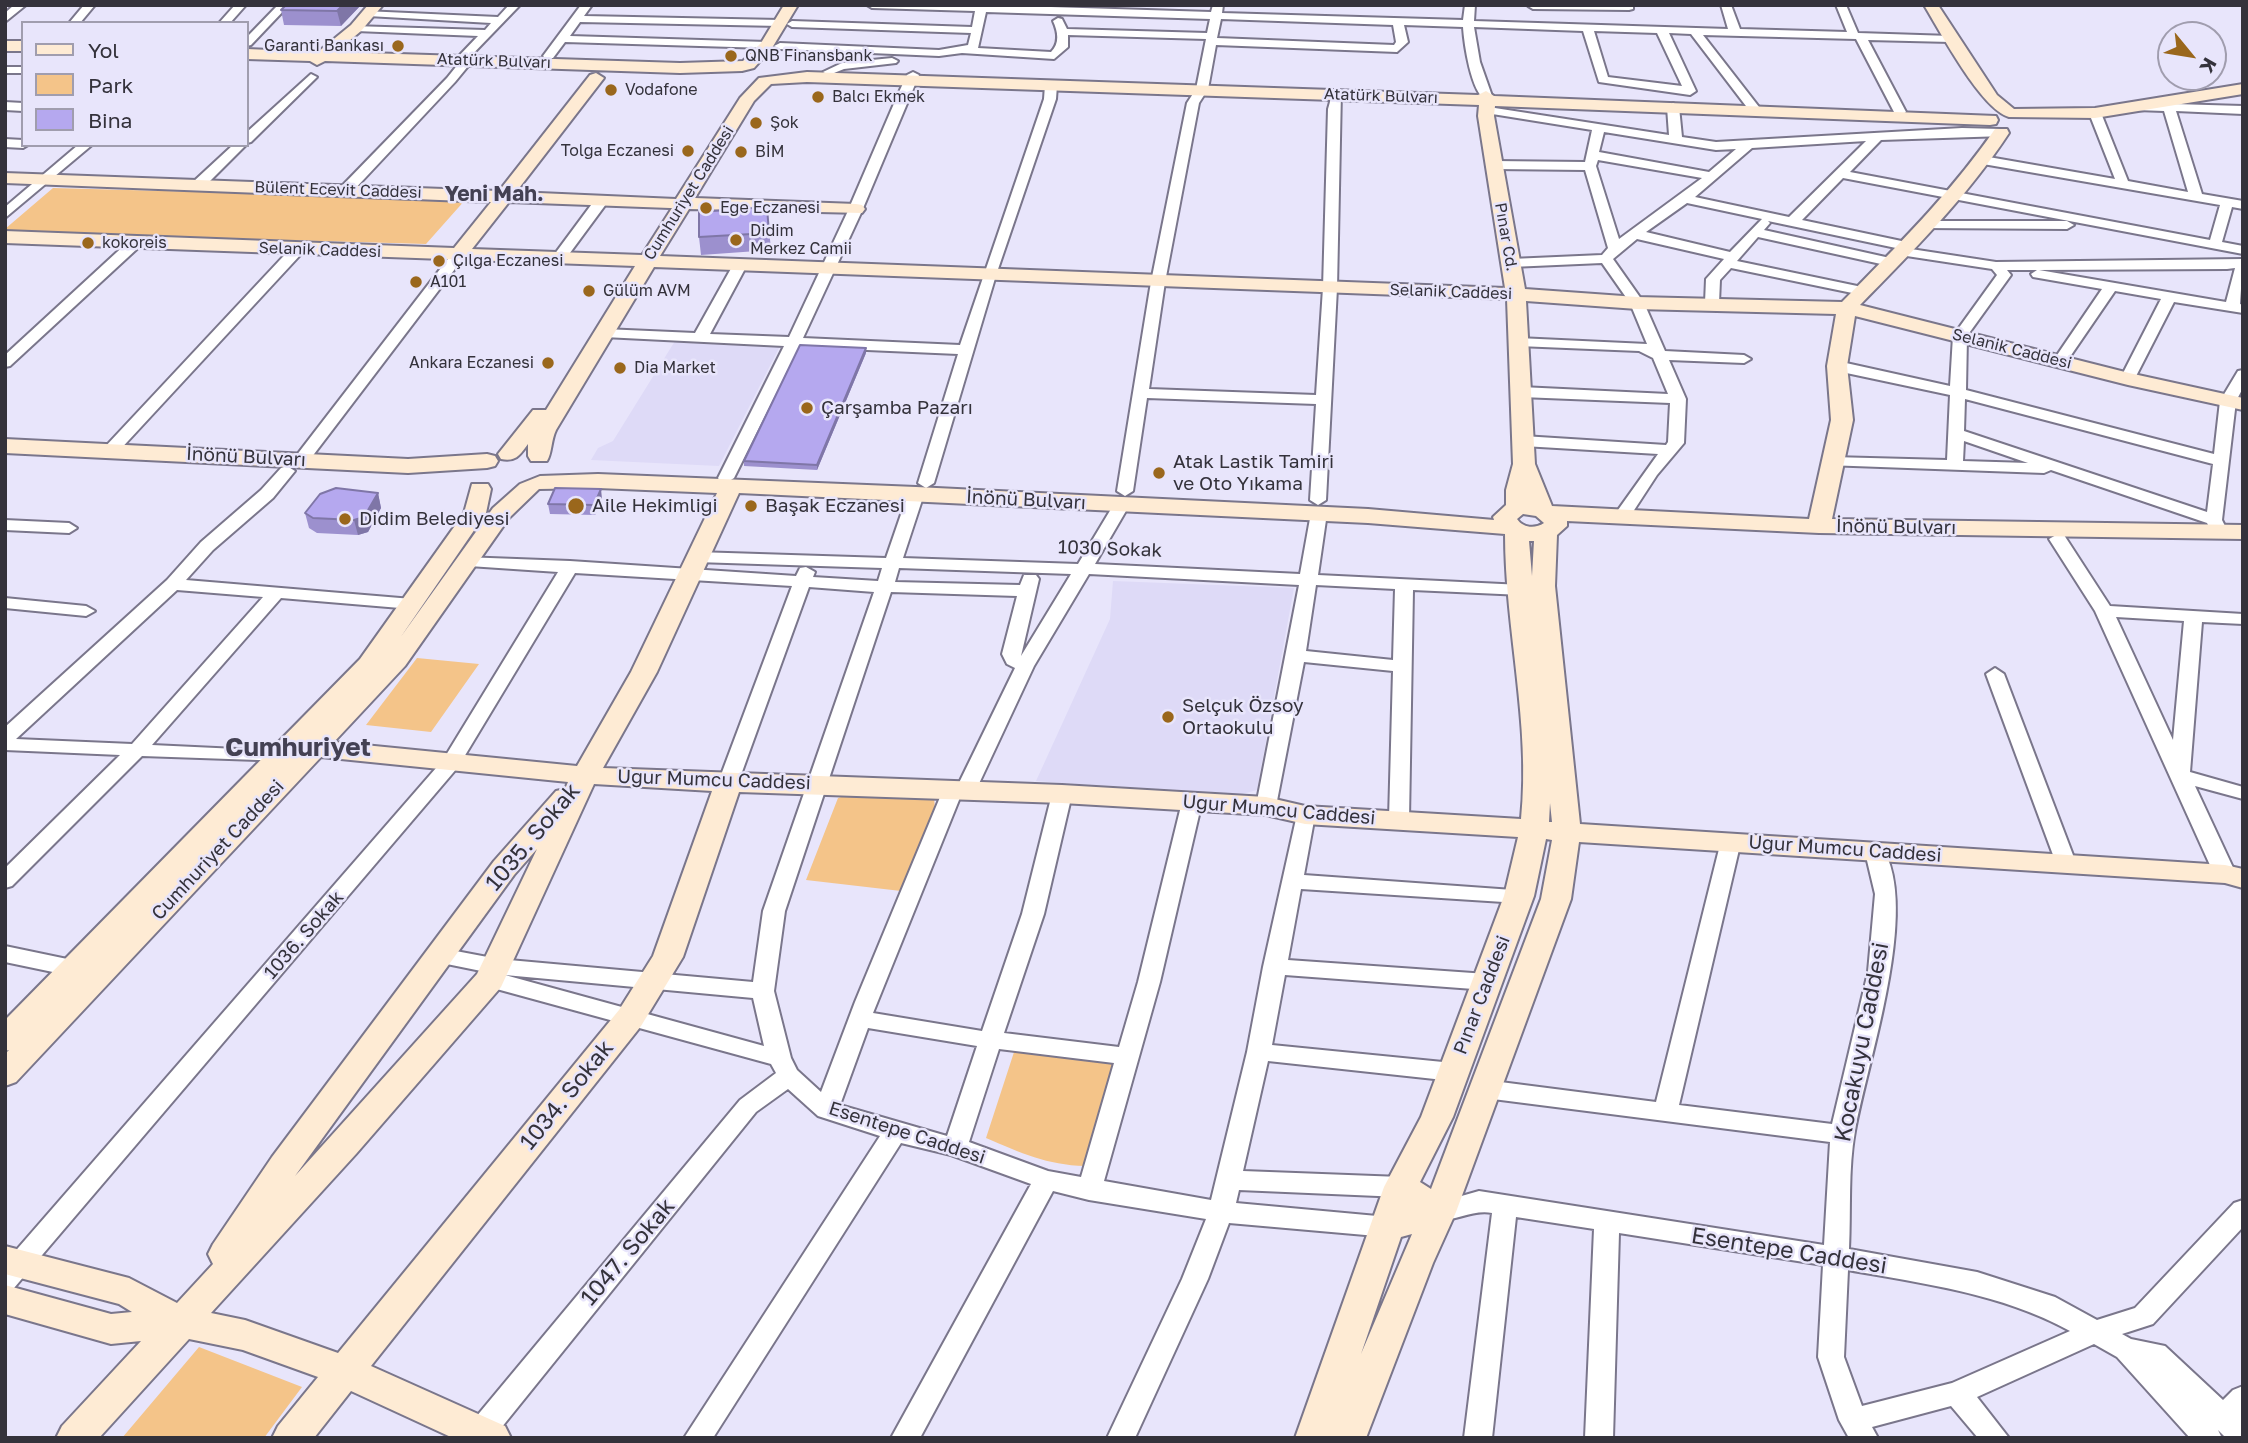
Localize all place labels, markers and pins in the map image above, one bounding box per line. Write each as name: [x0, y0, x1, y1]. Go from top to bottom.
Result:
place label: Garanti Bankası: [264, 36, 384, 56]
marker: Garanti Bankası: [390, 38, 406, 54]
place label: QNB Finansbank: [745, 46, 872, 66]
marker: QNB Finansbank: [723, 48, 739, 64]
place label: Vodafone: [625, 80, 698, 100]
marker: Vodafone: [603, 82, 619, 98]
place label: Balcı Ekmek: [832, 87, 925, 107]
marker: Balcı Ekmek: [810, 89, 826, 105]
place label: Şok: [770, 113, 799, 133]
marker: Şok: [748, 115, 764, 131]
place label: Tolga Eczanesi: [561, 141, 674, 161]
place label: BİM: [755, 142, 785, 162]
marker: Tolga Eczanesi: [680, 143, 696, 159]
marker: BİM: [733, 144, 749, 160]
place label: Ege Eczanesi: [720, 198, 820, 218]
marker: Ege Eczanesi: [698, 200, 714, 216]
place label: Didim Merkez Camii: [750, 221, 852, 259]
marker: Didim Merkez Camii: [728, 232, 744, 248]
place label: kokoreis: [102, 233, 167, 253]
marker: kokoreis: [80, 235, 96, 251]
place label: Çılga Eczanesi: [453, 251, 563, 271]
marker: Çılga Eczanesi: [431, 253, 447, 269]
place label: A101: [430, 272, 466, 292]
marker: A101: [408, 274, 424, 290]
place label: Gülüm AVM: [603, 281, 691, 301]
marker: Gülüm AVM: [581, 283, 597, 299]
place label: Ankara Eczanesi: [409, 353, 534, 373]
marker: Ankara Eczanesi: [540, 355, 556, 371]
place label: Dia Market: [634, 358, 716, 378]
marker: Dia Market: [612, 360, 628, 376]
place label: Çarşamba Pazarı: [821, 397, 973, 419]
marker: Çarşamba Pazarı: [799, 400, 815, 416]
place label: Atak Lastik Tamiri ve Oto Yıkama: [1173, 451, 1334, 495]
marker: Atak Lastik Tamiri ve Oto Yıkama: [1151, 465, 1167, 481]
place label: Aile Hekimliği: [592, 495, 718, 517]
place label: Başak Eczanesi: [765, 495, 905, 517]
marker: Aile Hekimliği: [566, 496, 586, 516]
marker: Başak Eczanesi: [743, 498, 759, 514]
place label: Didim Belediyesi: [359, 508, 510, 530]
marker: Didim Belediyesi: [337, 511, 353, 527]
place label: Selçuk Özsoy Ortaokulu: [1182, 695, 1304, 739]
marker: Selçuk Özsoy Ortaokulu: [1160, 709, 1176, 725]

